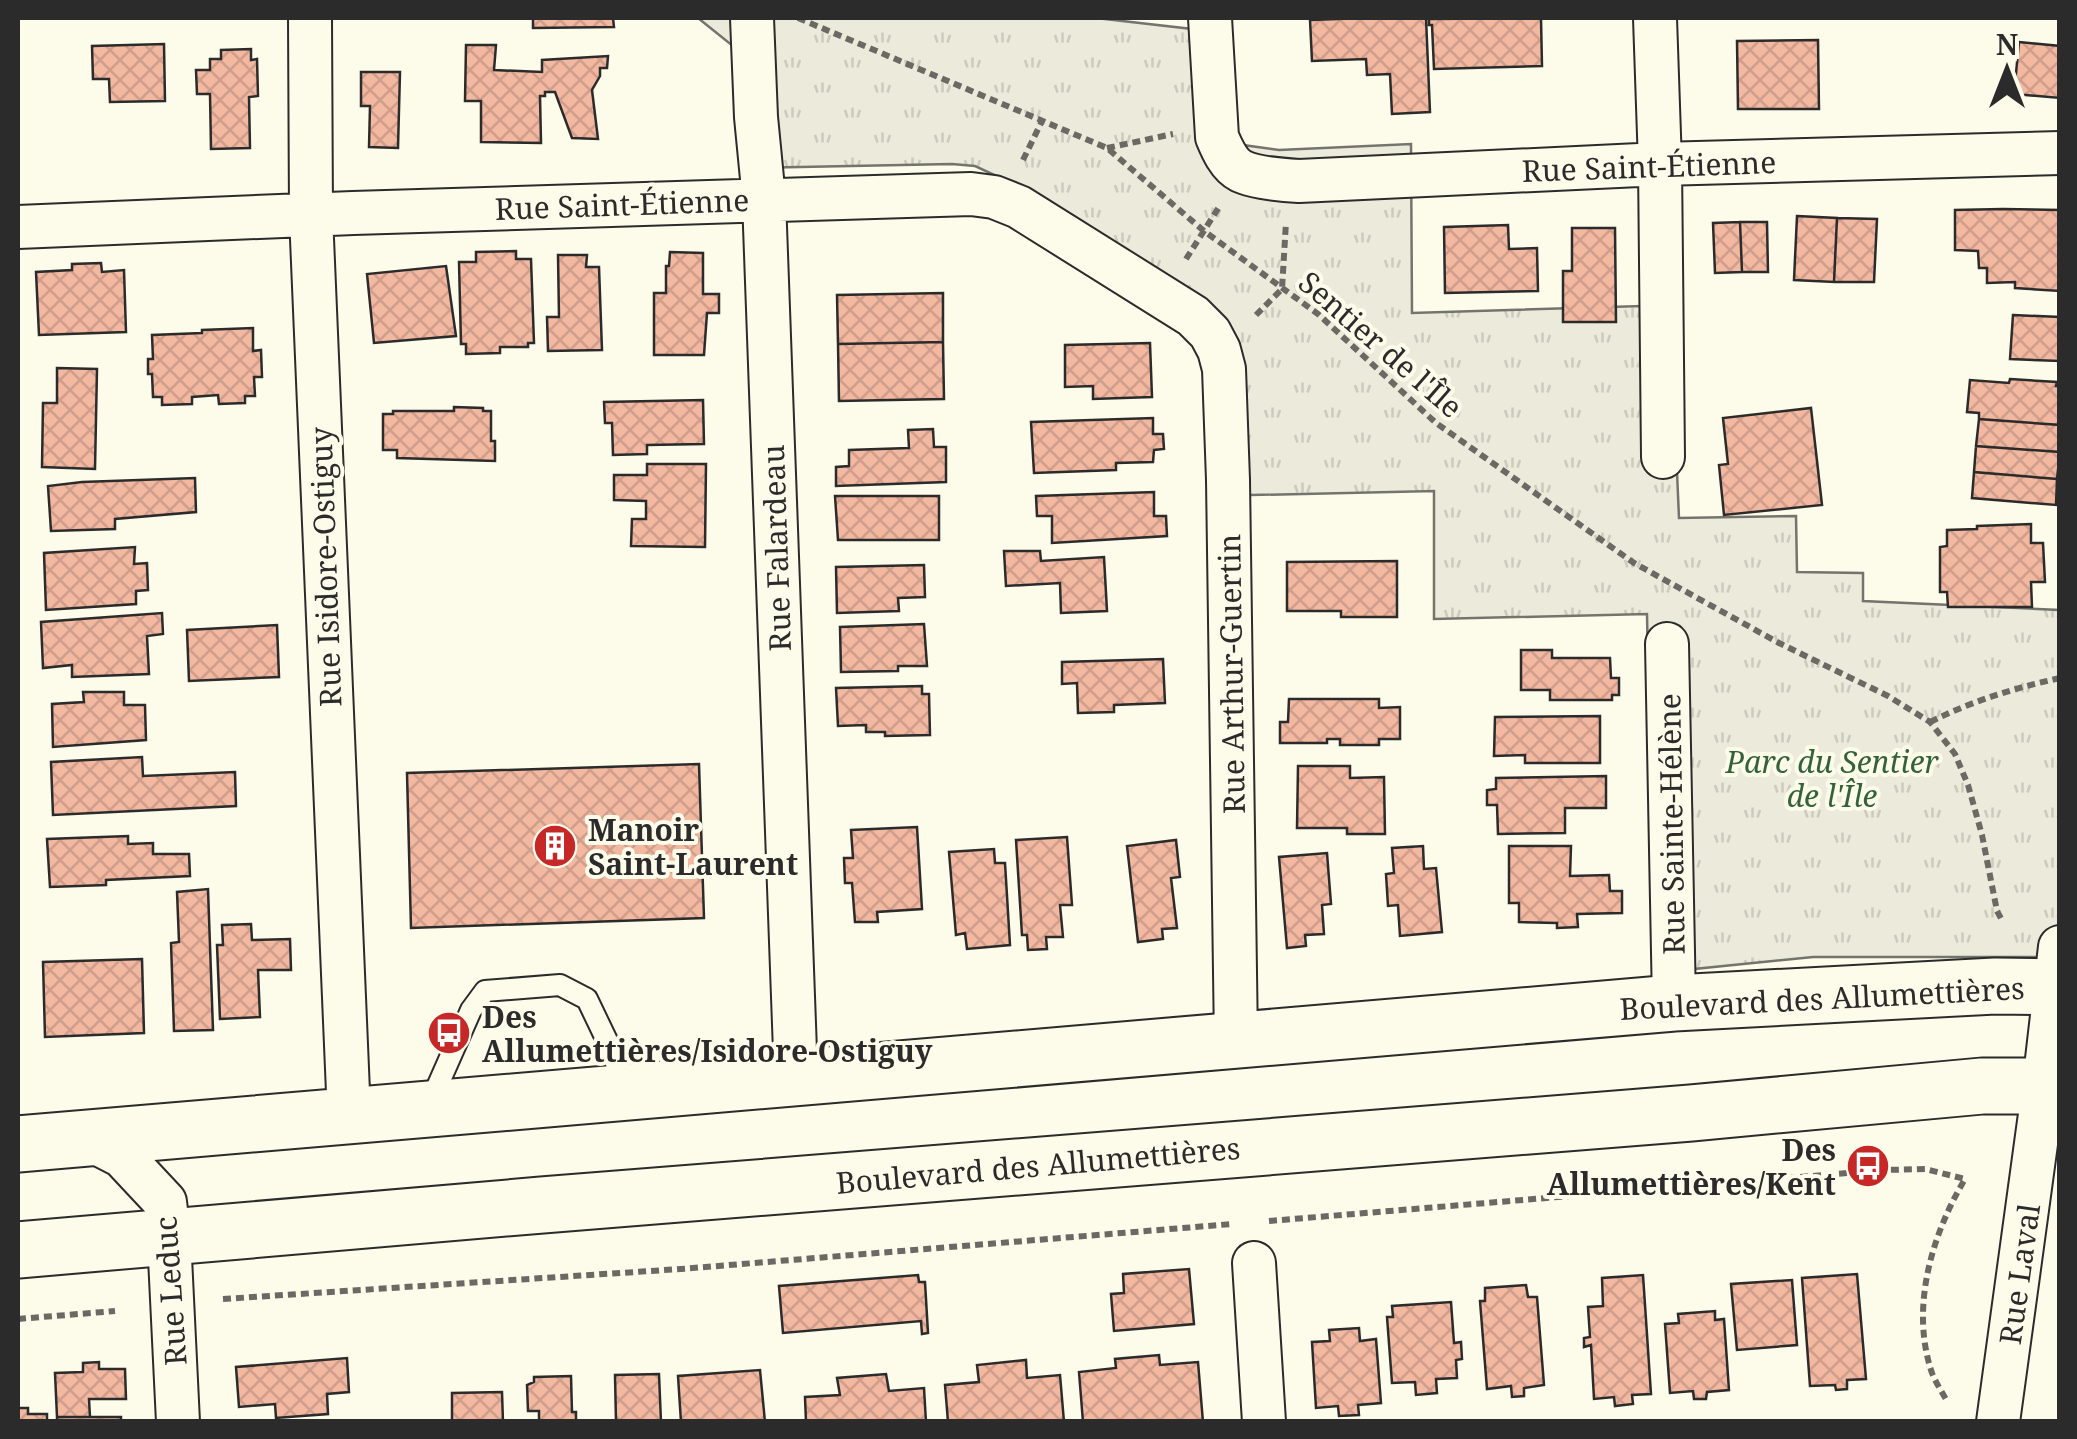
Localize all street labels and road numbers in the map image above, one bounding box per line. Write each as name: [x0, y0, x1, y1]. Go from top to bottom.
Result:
street label: Rue Saint-Étienne: [1521, 141, 1777, 191]
street label: Rue Saint-Étienne: [494, 179, 750, 229]
street label: Sentier de l'Île: [1290, 261, 1472, 427]
street label: Rue Isidore-Ostiguy: [300, 426, 350, 708]
street label: Rue Falardeau: [752, 444, 800, 652]
street label: Rue Arthur-Guertin: [1208, 534, 1254, 814]
street label: Rue Sainte-Hélène: [1648, 693, 1694, 955]
street label: Boulevard des Allumettières: [1618, 967, 2026, 1029]
street label: Boulevard des Allumettières: [834, 1127, 1242, 1203]
street label: Rue Laval: [1989, 1201, 2049, 1347]
street label: Rue Leduc: [144, 1215, 196, 1367]

